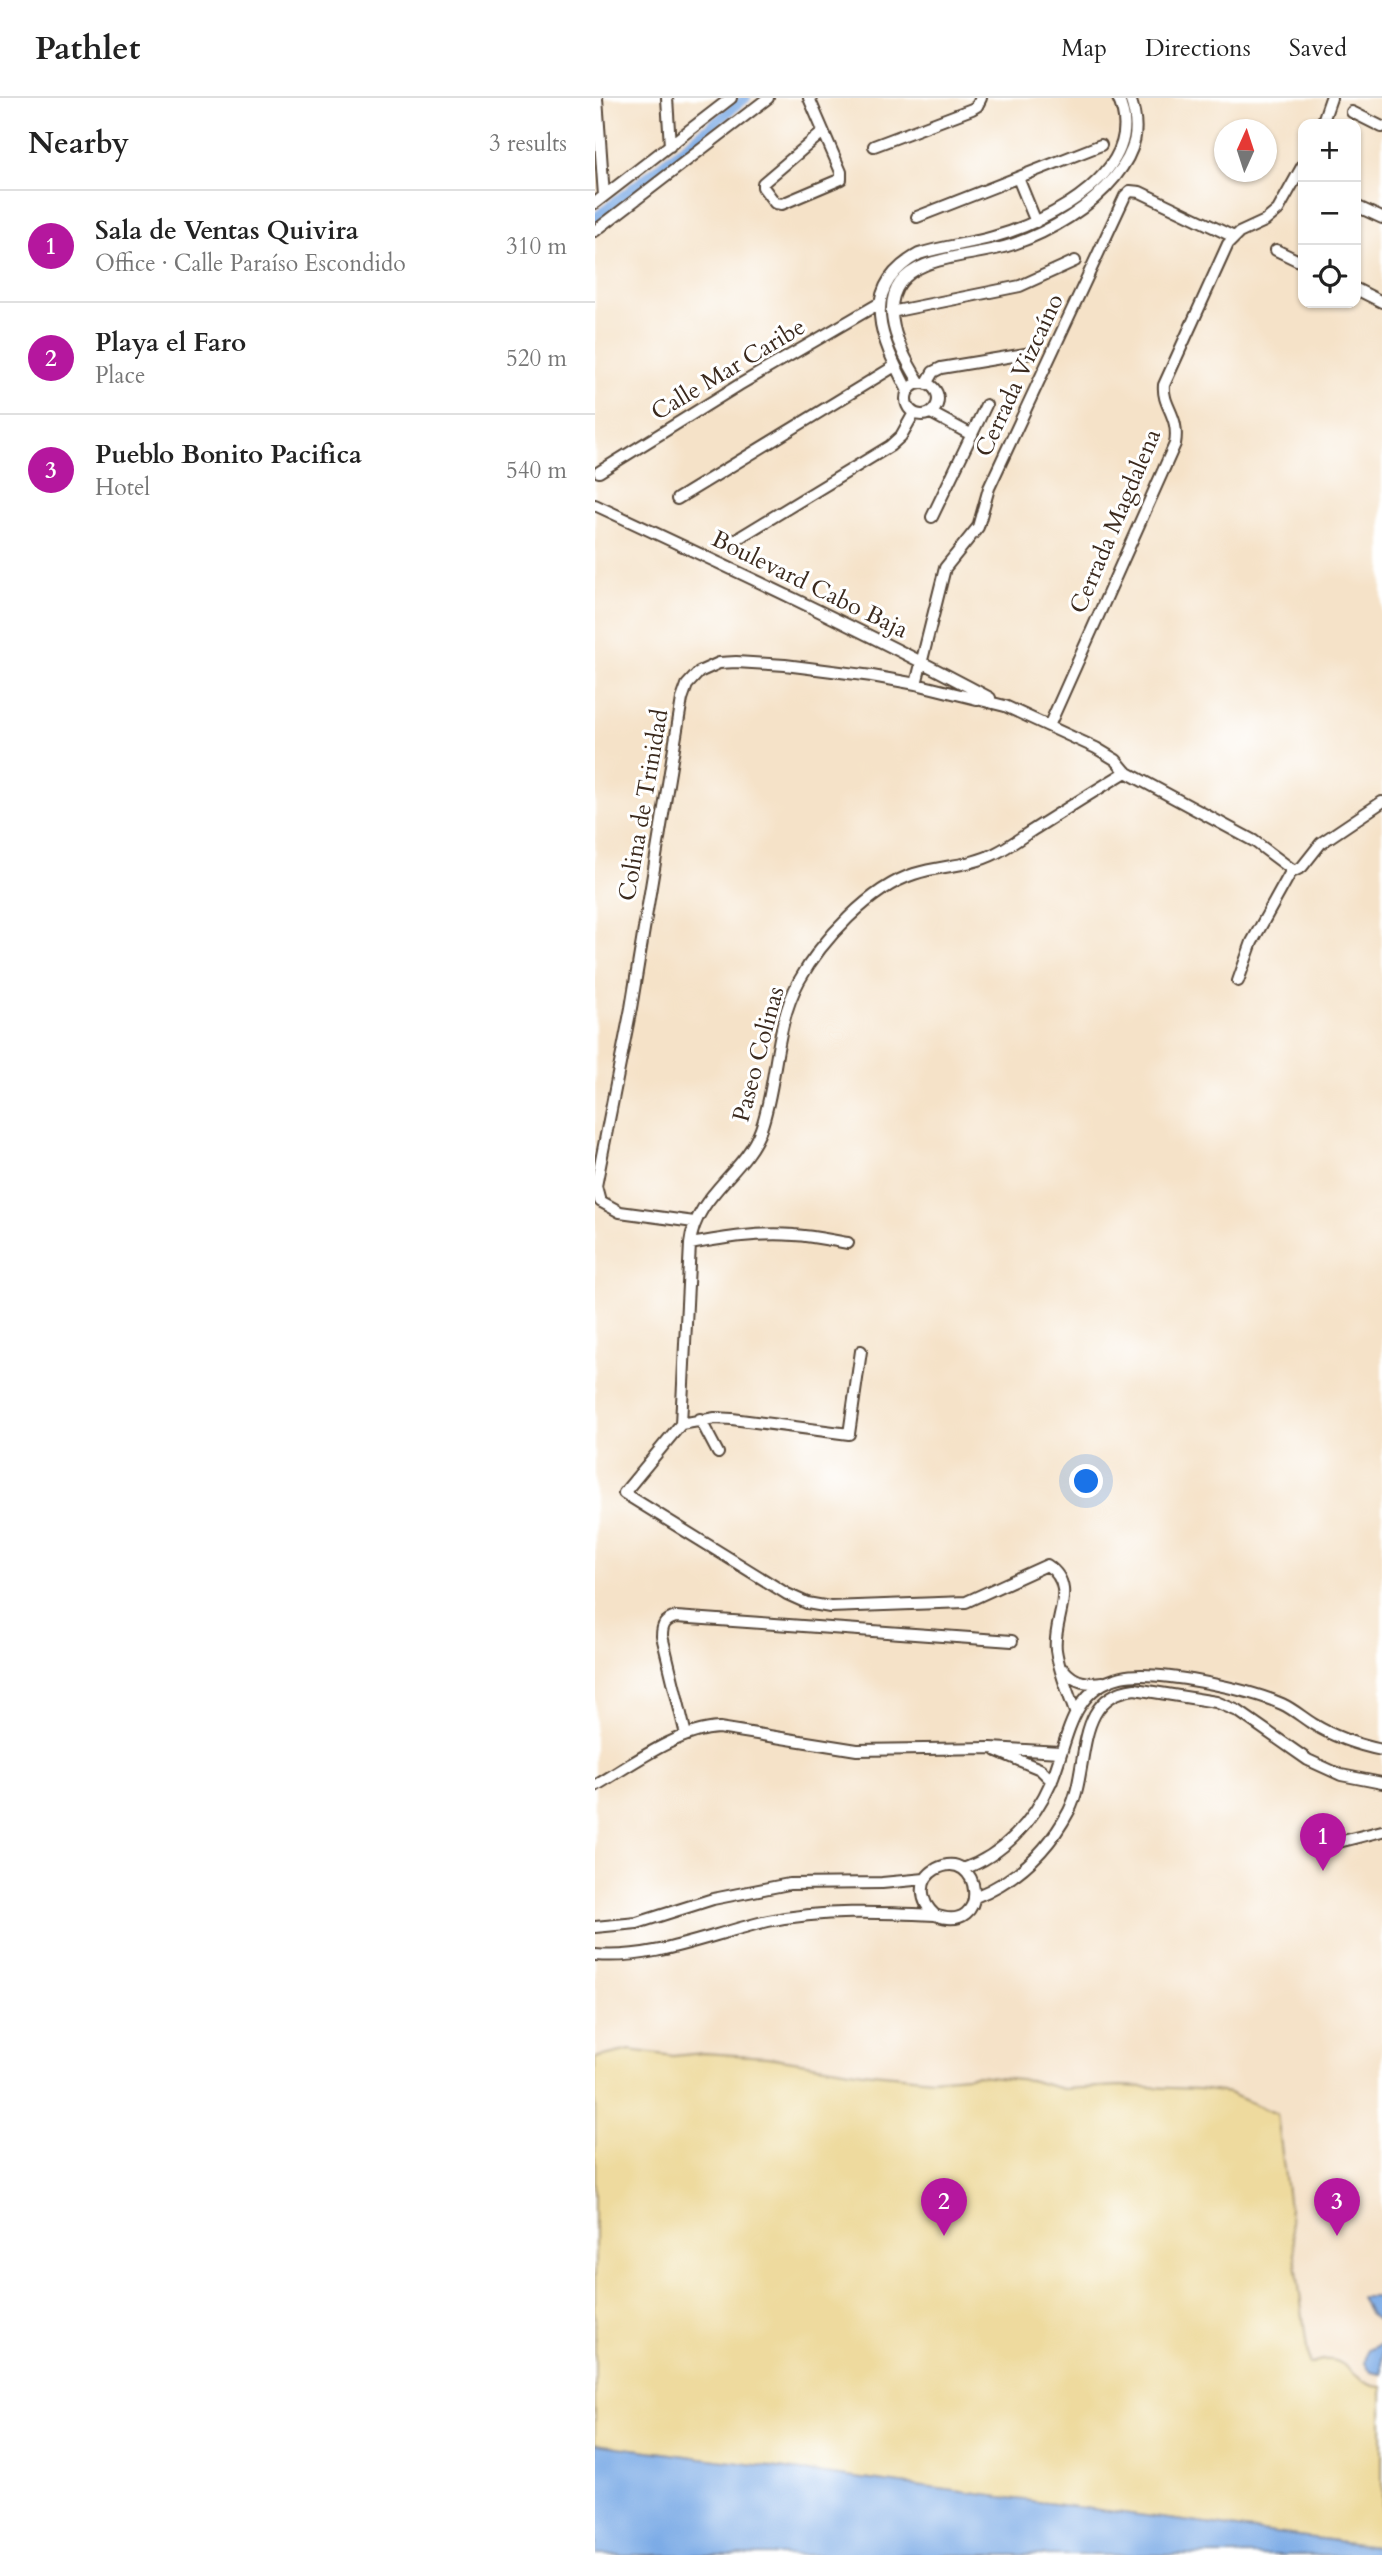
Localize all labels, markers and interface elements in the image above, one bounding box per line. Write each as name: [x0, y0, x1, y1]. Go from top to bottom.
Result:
text: Pathlet: [35, 26, 140, 71]
text: Map: [1061, 32, 1107, 65]
text: Directions: [1145, 32, 1251, 65]
text: Saved: [1289, 32, 1347, 65]
north arrow: [1214, 119, 1277, 182]
map controls: [1298, 119, 1361, 308]
button: +: [1298, 119, 1361, 182]
text: Nearby: [28, 123, 129, 164]
text: 3 results: [489, 128, 567, 159]
button: −: [1298, 182, 1361, 245]
text: Sala de Ventas Quivira: [95, 213, 359, 248]
text: 1: [45, 231, 57, 262]
text: 310 m: [506, 231, 567, 262]
button: locate: [1298, 245, 1361, 308]
text: Office · Calle Paraíso Escondido: [95, 248, 406, 279]
street label: Cerrada Vizcaíno: [967, 288, 1072, 462]
street label: Calle Mar Caribe: [645, 310, 812, 429]
text: Playa el Faro: [95, 325, 246, 360]
text: 2: [45, 343, 57, 374]
text: 520 m: [506, 343, 567, 374]
text: Place: [95, 360, 145, 391]
street label: Cerrada Magdalena: [1062, 423, 1169, 618]
text: Pueblo Bonito Pacifica: [95, 437, 362, 472]
text: 3: [45, 455, 57, 486]
text: 540 m: [506, 455, 567, 486]
text: Hotel: [95, 472, 150, 503]
street label: Boulevard Cabo Baja: [706, 523, 914, 647]
street label: Colina de Trinidad: [610, 706, 677, 904]
street label: Paseo Colinas: [725, 983, 792, 1126]
your location: [1069, 1464, 1103, 1498]
pin: 1: [1300, 1813, 1346, 1871]
pin: 2: [921, 2178, 967, 2236]
pin: 3: [1314, 2178, 1360, 2236]

